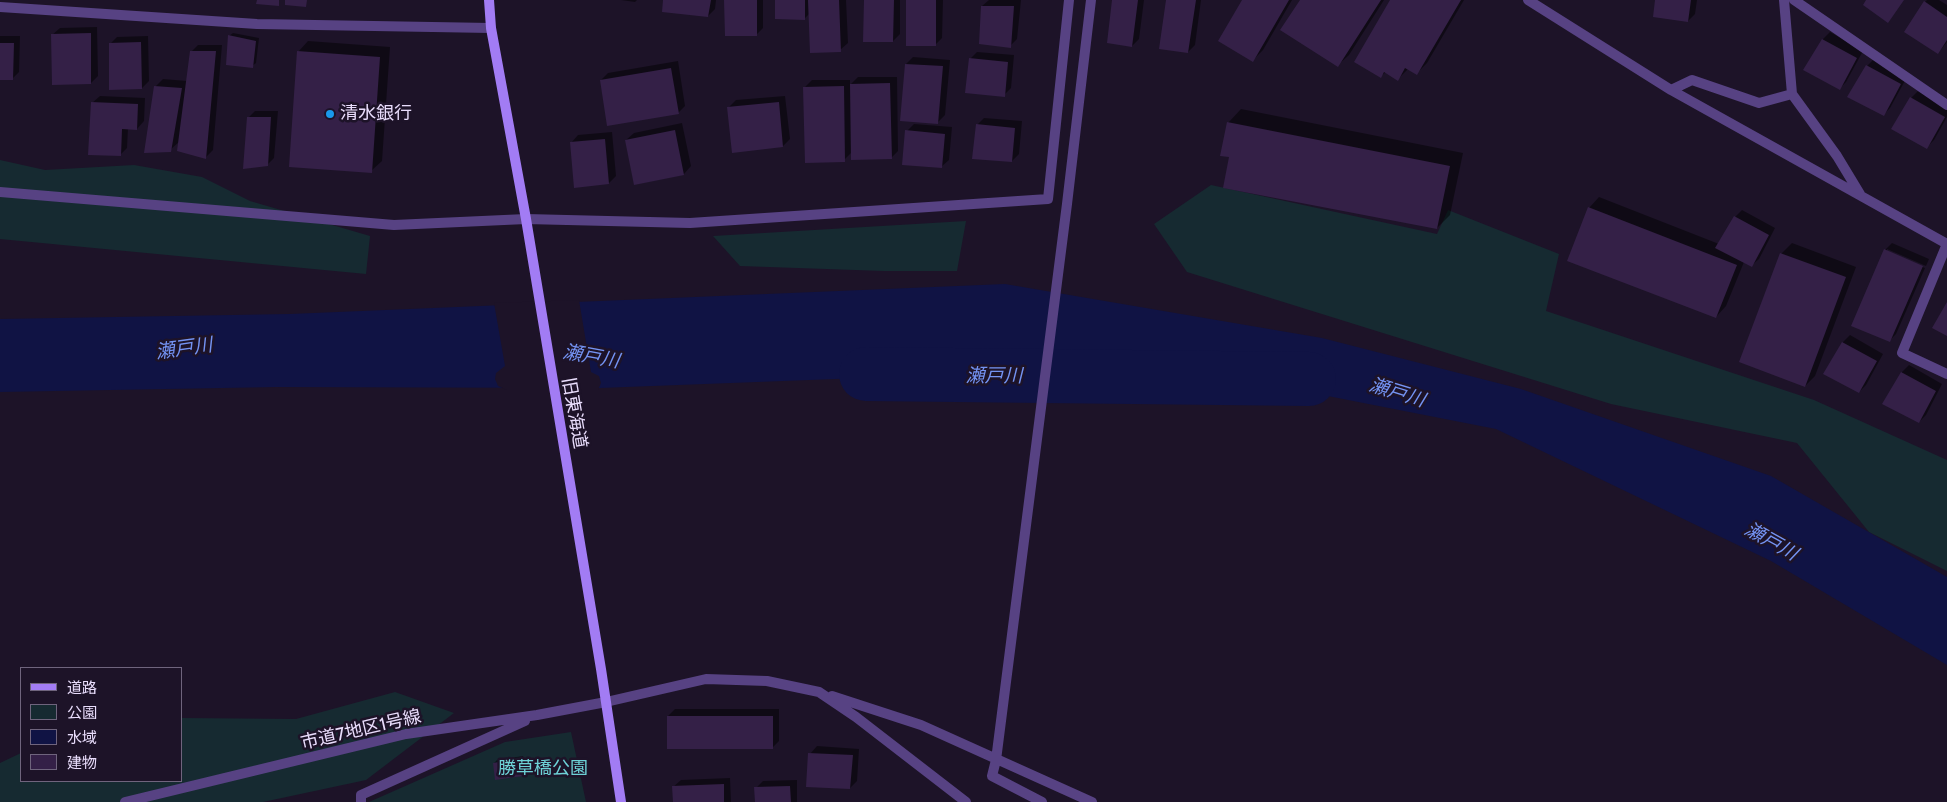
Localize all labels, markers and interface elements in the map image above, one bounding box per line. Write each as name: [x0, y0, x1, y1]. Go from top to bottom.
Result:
place label: 清水銀行: [340, 103, 412, 125]
marker: 清水銀行: [324, 108, 336, 120]
water label: 瀬戸川: [154, 334, 214, 364]
water label: 瀬戸川: [561, 341, 621, 373]
water label: 瀬戸川: [966, 365, 1022, 387]
water label: 瀬戸川: [1366, 374, 1428, 412]
street label: 旧東海道: [557, 376, 591, 450]
water label: 瀬戸川: [1741, 518, 1801, 566]
legend: [20, 667, 182, 782]
text: 道路: [67, 679, 97, 697]
text: 公園: [67, 704, 97, 722]
street label: 市道7地区1号線: [299, 706, 423, 754]
text: 水域: [67, 729, 97, 747]
text: 建物: [67, 754, 97, 772]
park label: 勝草橋公園: [498, 758, 588, 780]

